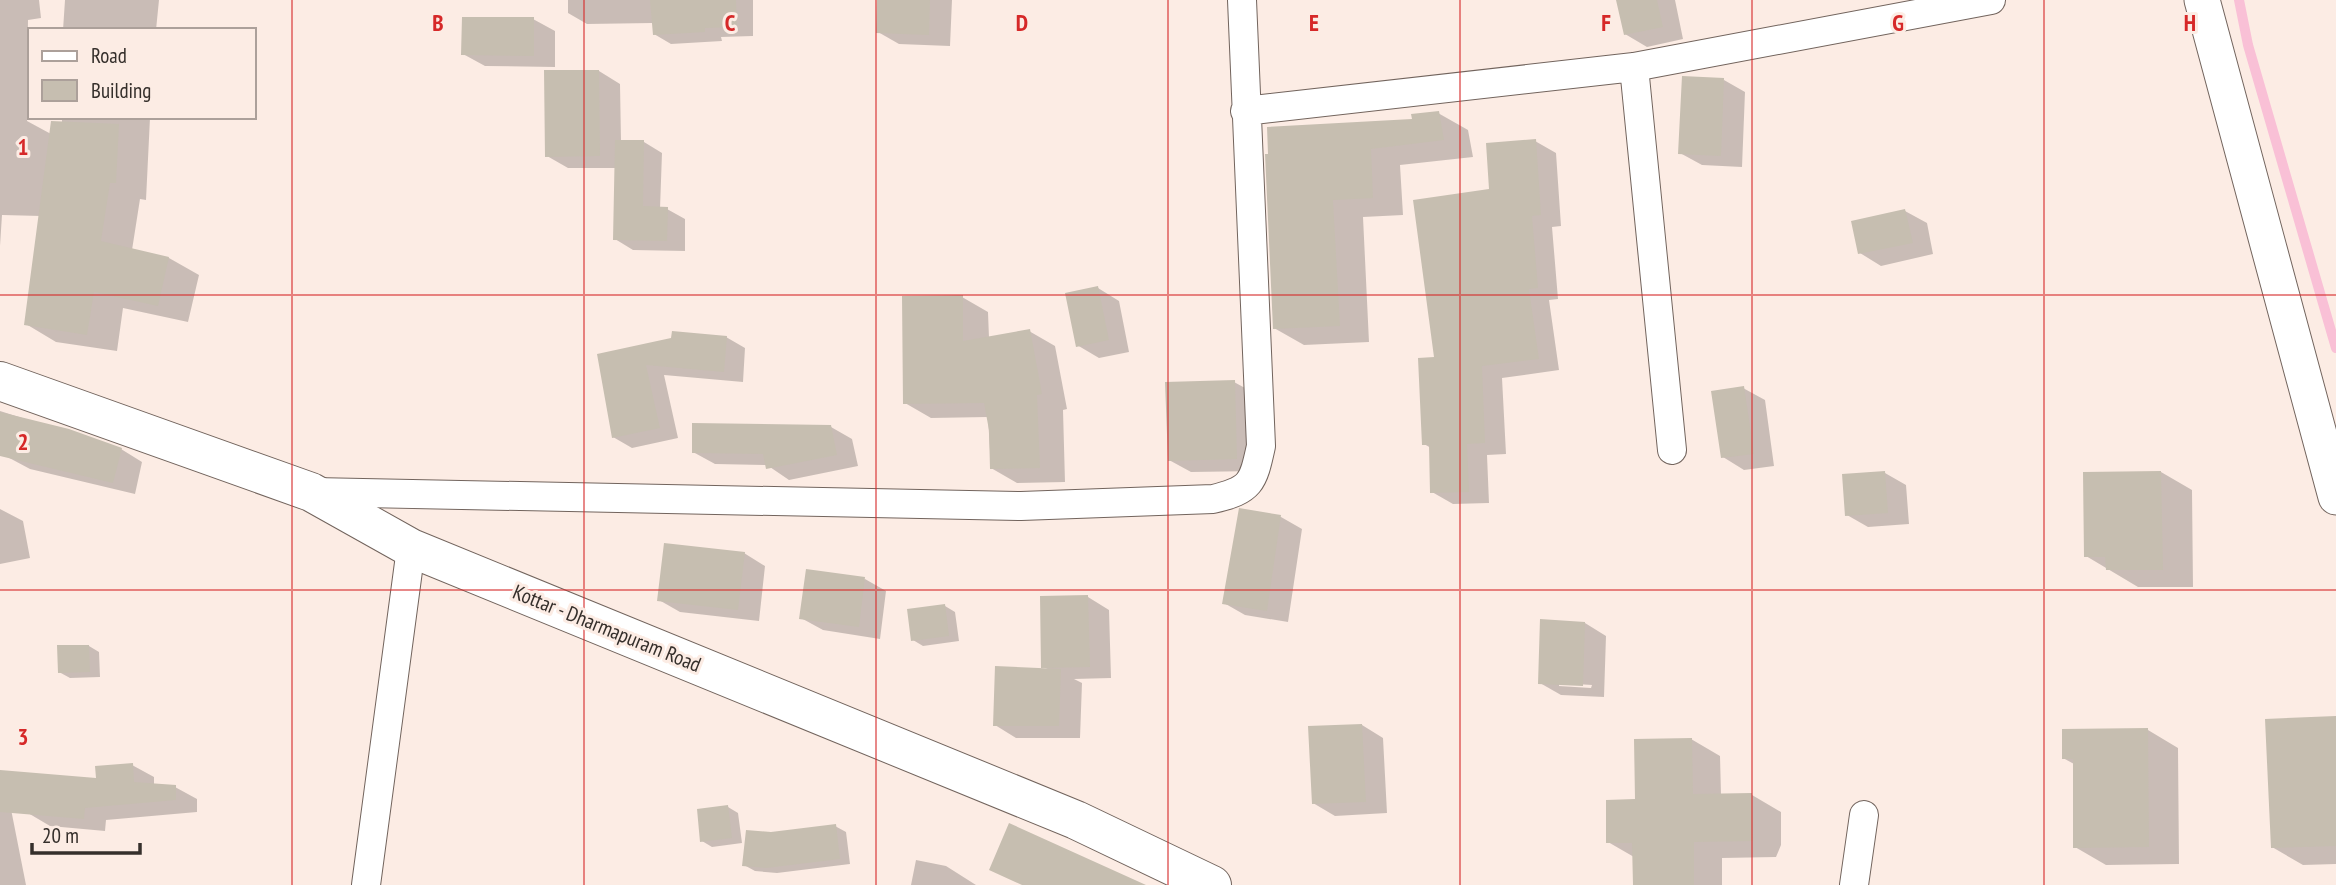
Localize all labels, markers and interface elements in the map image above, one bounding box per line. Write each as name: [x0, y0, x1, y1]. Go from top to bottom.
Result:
text: B: [432, 8, 444, 37]
text: C: [725, 8, 736, 37]
text: D: [1016, 8, 1028, 37]
text: E: [1309, 8, 1319, 37]
text: F: [1601, 8, 1611, 37]
text: G: [1892, 8, 1904, 37]
text: H: [2184, 8, 2196, 37]
legend: [28, 28, 256, 119]
text: Road: [91, 42, 127, 69]
text: Building: [91, 77, 151, 104]
text: 1: [18, 132, 29, 161]
text: 2: [18, 427, 29, 456]
street label: Kottar - Dharmapuram Road: [509, 578, 705, 678]
text: 3: [18, 722, 29, 751]
scale bar: [32, 812, 140, 856]
text: 20 m: [42, 822, 79, 849]

